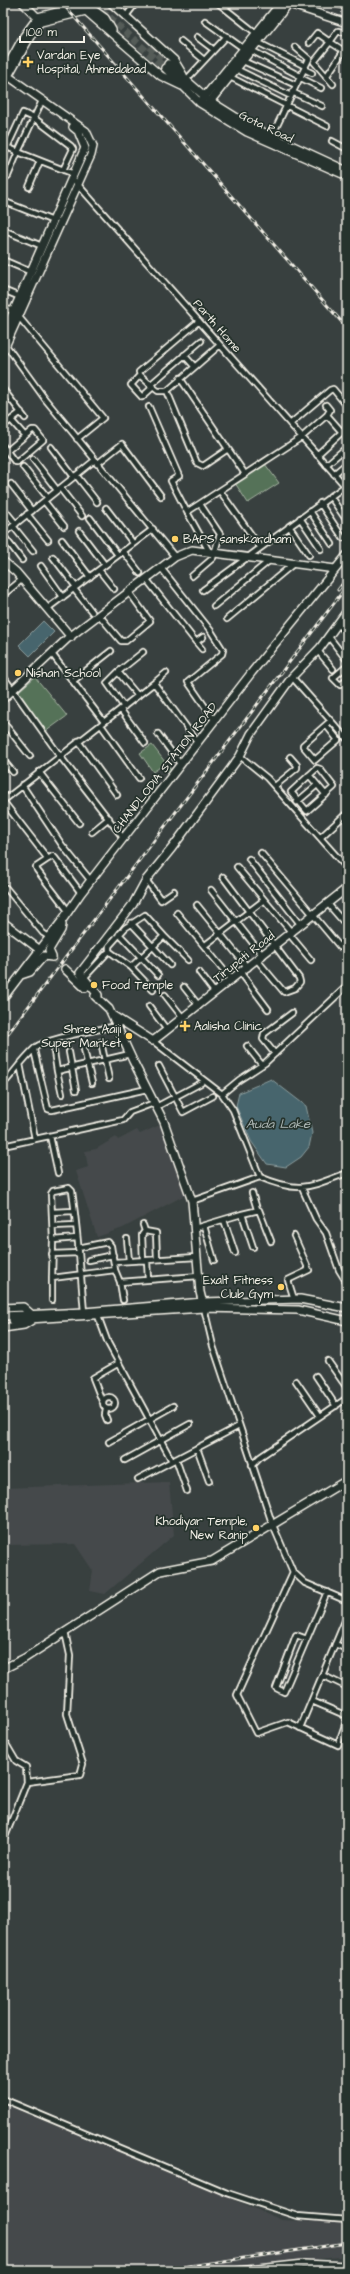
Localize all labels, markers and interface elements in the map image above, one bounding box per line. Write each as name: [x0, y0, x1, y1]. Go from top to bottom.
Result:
scale bar: [20, 18, 84, 44]
text: 100 m: [26, 24, 57, 41]
place label: Vardan Eye Hospital, Ahmedabad: [37, 47, 146, 78]
marker: Vardan Eye Hospital, Ahmedabad: [22, 56, 34, 68]
street label: Gota Road: [236, 107, 296, 147]
street label: Parth Home: [189, 296, 245, 357]
place label: BAPS sanskardham: [183, 531, 292, 548]
marker: BAPS sanskardham: [170, 534, 180, 544]
place label: Nishan School: [26, 665, 101, 682]
marker: Nishan School: [13, 668, 23, 678]
street label: CHANDLODIA STATION ROAD: [108, 699, 222, 837]
street label: Tirupati Road: [210, 928, 278, 986]
place label: Food Temple: [102, 977, 174, 994]
marker: Food Temple: [89, 980, 99, 990]
place label: Aalisha Clinic: [194, 1018, 262, 1035]
marker: Aalisha Clinic: [179, 1020, 191, 1032]
place label: Shree Aaiji Super Market: [41, 1021, 121, 1052]
marker: Shree Aaiji Super Market: [124, 1031, 134, 1041]
water label: Auda Lake: [246, 1115, 311, 1133]
place label: Exalt Fitness Club Gym: [203, 1272, 274, 1304]
marker: Exalt Fitness Club Gym: [276, 1282, 286, 1292]
place label: Khodiyar Temple, New Ranip: [155, 1513, 248, 1544]
marker: Khodiyar Temple, New Ranip: [251, 1523, 261, 1533]

